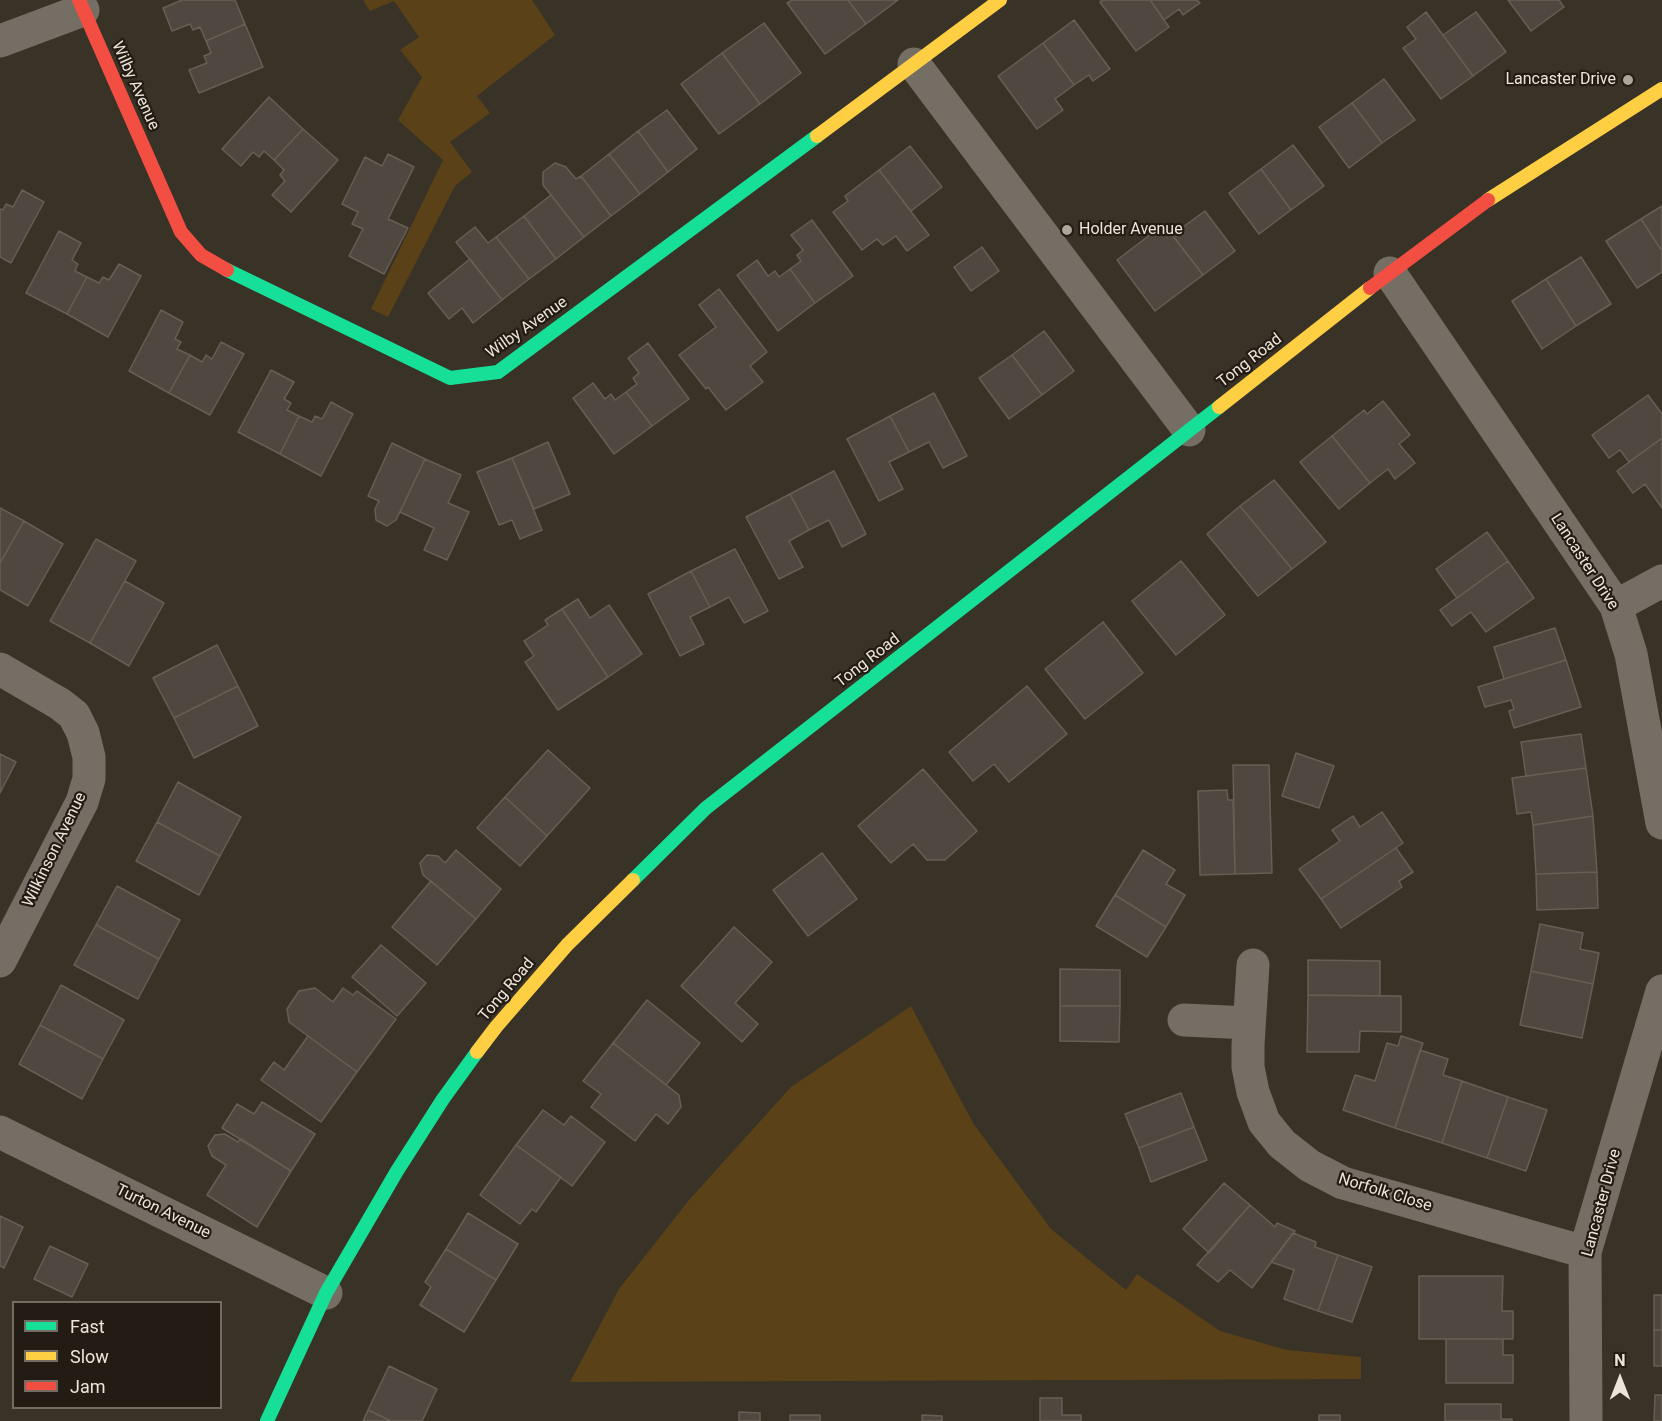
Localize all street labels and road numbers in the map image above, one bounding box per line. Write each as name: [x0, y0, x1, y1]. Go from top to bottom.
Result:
street label: Wilby Avenue: [107, 39, 163, 133]
street label: Wilby Avenue: [483, 293, 571, 363]
street label: Tong Road: [1214, 330, 1286, 392]
street label: Lancaster Drive: [1546, 510, 1622, 614]
street label: Tong Road: [832, 630, 904, 692]
street label: Wilkinson Avenue: [19, 789, 91, 911]
street label: Tong Road: [475, 955, 539, 1025]
street label: Lancaster Drive: [1578, 1147, 1626, 1259]
street label: Norfolk Close: [1336, 1170, 1434, 1216]
street label: Turton Avenue: [113, 1181, 213, 1243]

